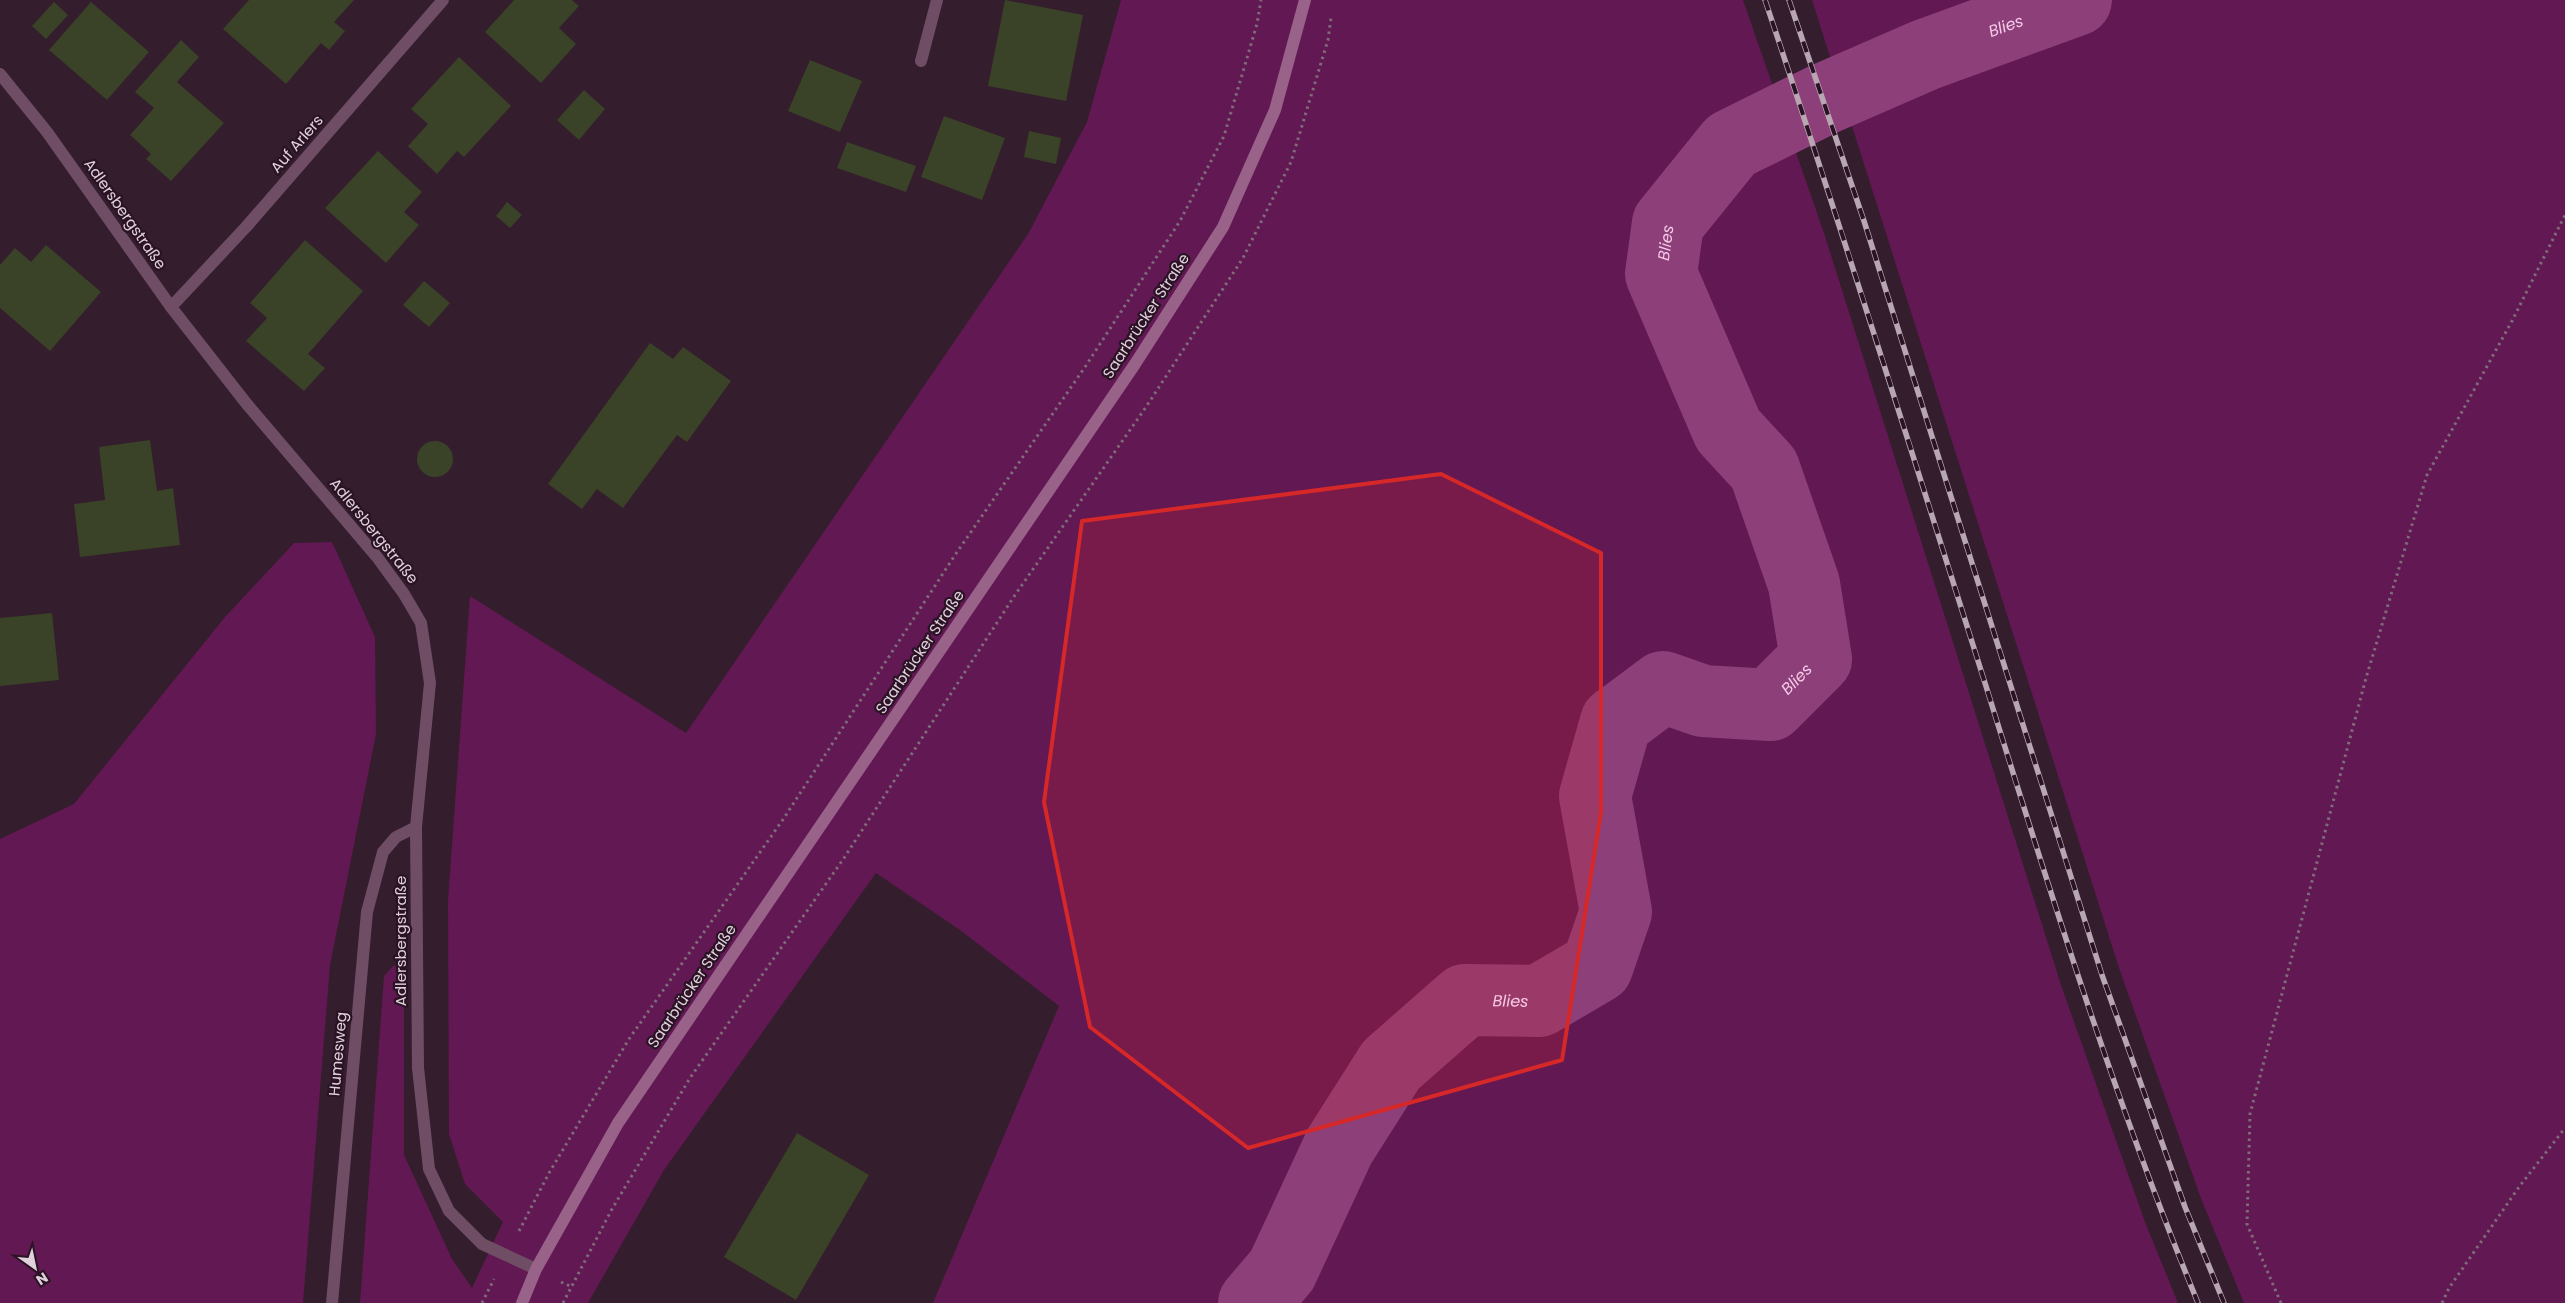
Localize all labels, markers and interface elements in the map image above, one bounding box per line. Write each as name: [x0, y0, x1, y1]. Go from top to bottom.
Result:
water label: Blies: [1985, 9, 2027, 43]
street label: Auf Arlers: [265, 110, 328, 177]
street label: Adlersbergstraße: [79, 154, 171, 273]
water label: Blies: [1652, 223, 1680, 262]
street label: Saarbrücker Straße: [1097, 249, 1194, 382]
street label: Adlersbergstraße: [325, 473, 424, 588]
street label: Saarbrücker Straße: [870, 586, 969, 718]
water label: Blies: [1776, 658, 1818, 700]
street label: Adlersbergstraße: [390, 876, 411, 1006]
street label: Saarbrücker Straße: [642, 920, 741, 1052]
water label: Blies: [1492, 989, 1529, 1013]
street label: Humesweg: [323, 1011, 352, 1097]
north arrow: [10, 1243, 60, 1293]
text: N: [32, 1268, 52, 1290]

